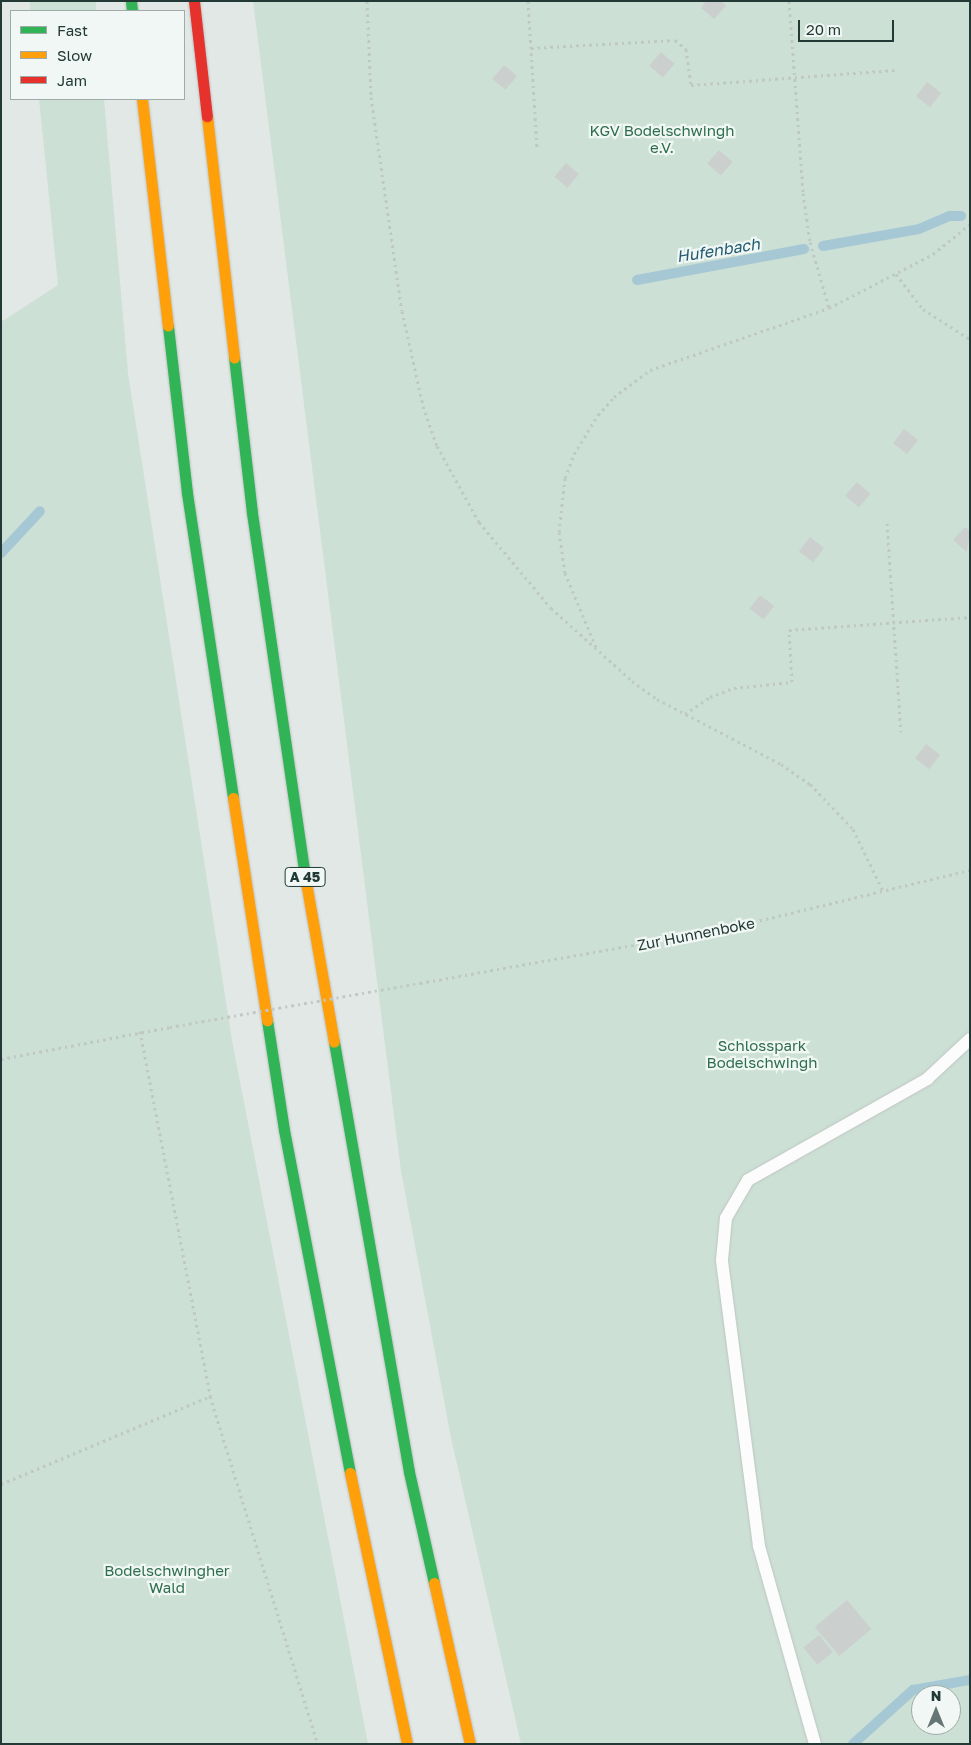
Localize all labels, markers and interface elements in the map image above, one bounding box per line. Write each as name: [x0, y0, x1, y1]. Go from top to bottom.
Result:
legend: [10, 10, 185, 100]
scale bar: [801, 10, 897, 42]
text: 20 m: [806, 20, 841, 38]
text: Fast: [57, 21, 88, 39]
text: Slow: [57, 46, 92, 64]
text: Jam: [57, 71, 87, 89]
park label: KGV Bodelschwingh e.V.: [590, 121, 734, 156]
water label: Hufenbach: [675, 234, 761, 266]
road number: A 45: [284, 866, 326, 889]
street label: Zur Hunnenboke: [636, 914, 756, 954]
park label: Schlosspark Bodelschwingh: [707, 1036, 817, 1071]
park label: Bodelschwingher Wald: [104, 1561, 230, 1596]
north arrow: [911, 1685, 961, 1735]
text: N: [931, 1687, 941, 1704]

